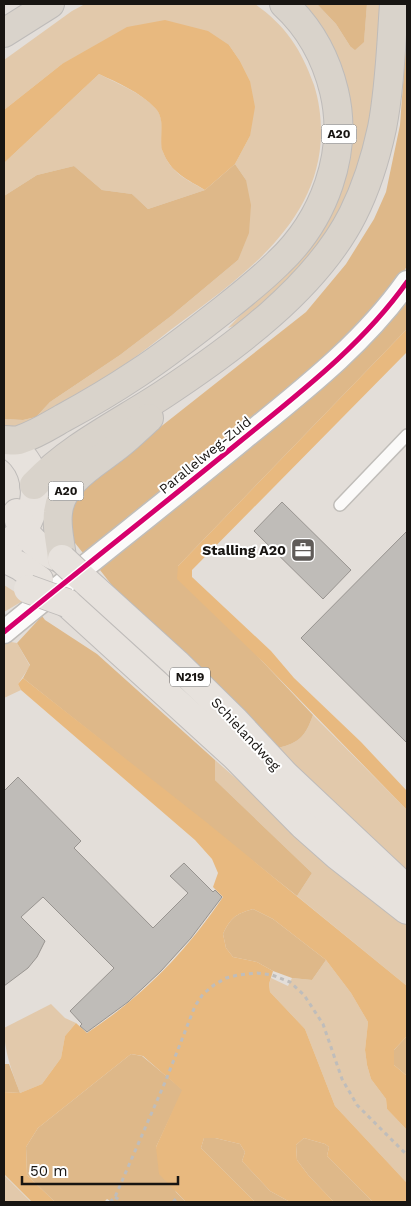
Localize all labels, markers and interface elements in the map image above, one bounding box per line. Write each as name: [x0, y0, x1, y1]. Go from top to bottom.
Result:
road number: A20: [322, 125, 356, 144]
street label: Parallelweg-Zuid: [156, 413, 254, 497]
road number: A20: [48, 482, 84, 501]
office icon: Stalling A20: [290, 537, 316, 563]
place label: Stalling A20: [202, 542, 286, 558]
road number: N219: [170, 668, 210, 686]
street label: Schielandweg: [208, 694, 284, 774]
scale bar: [22, 1154, 179, 1186]
text: 50 m: [30, 1162, 67, 1180]

